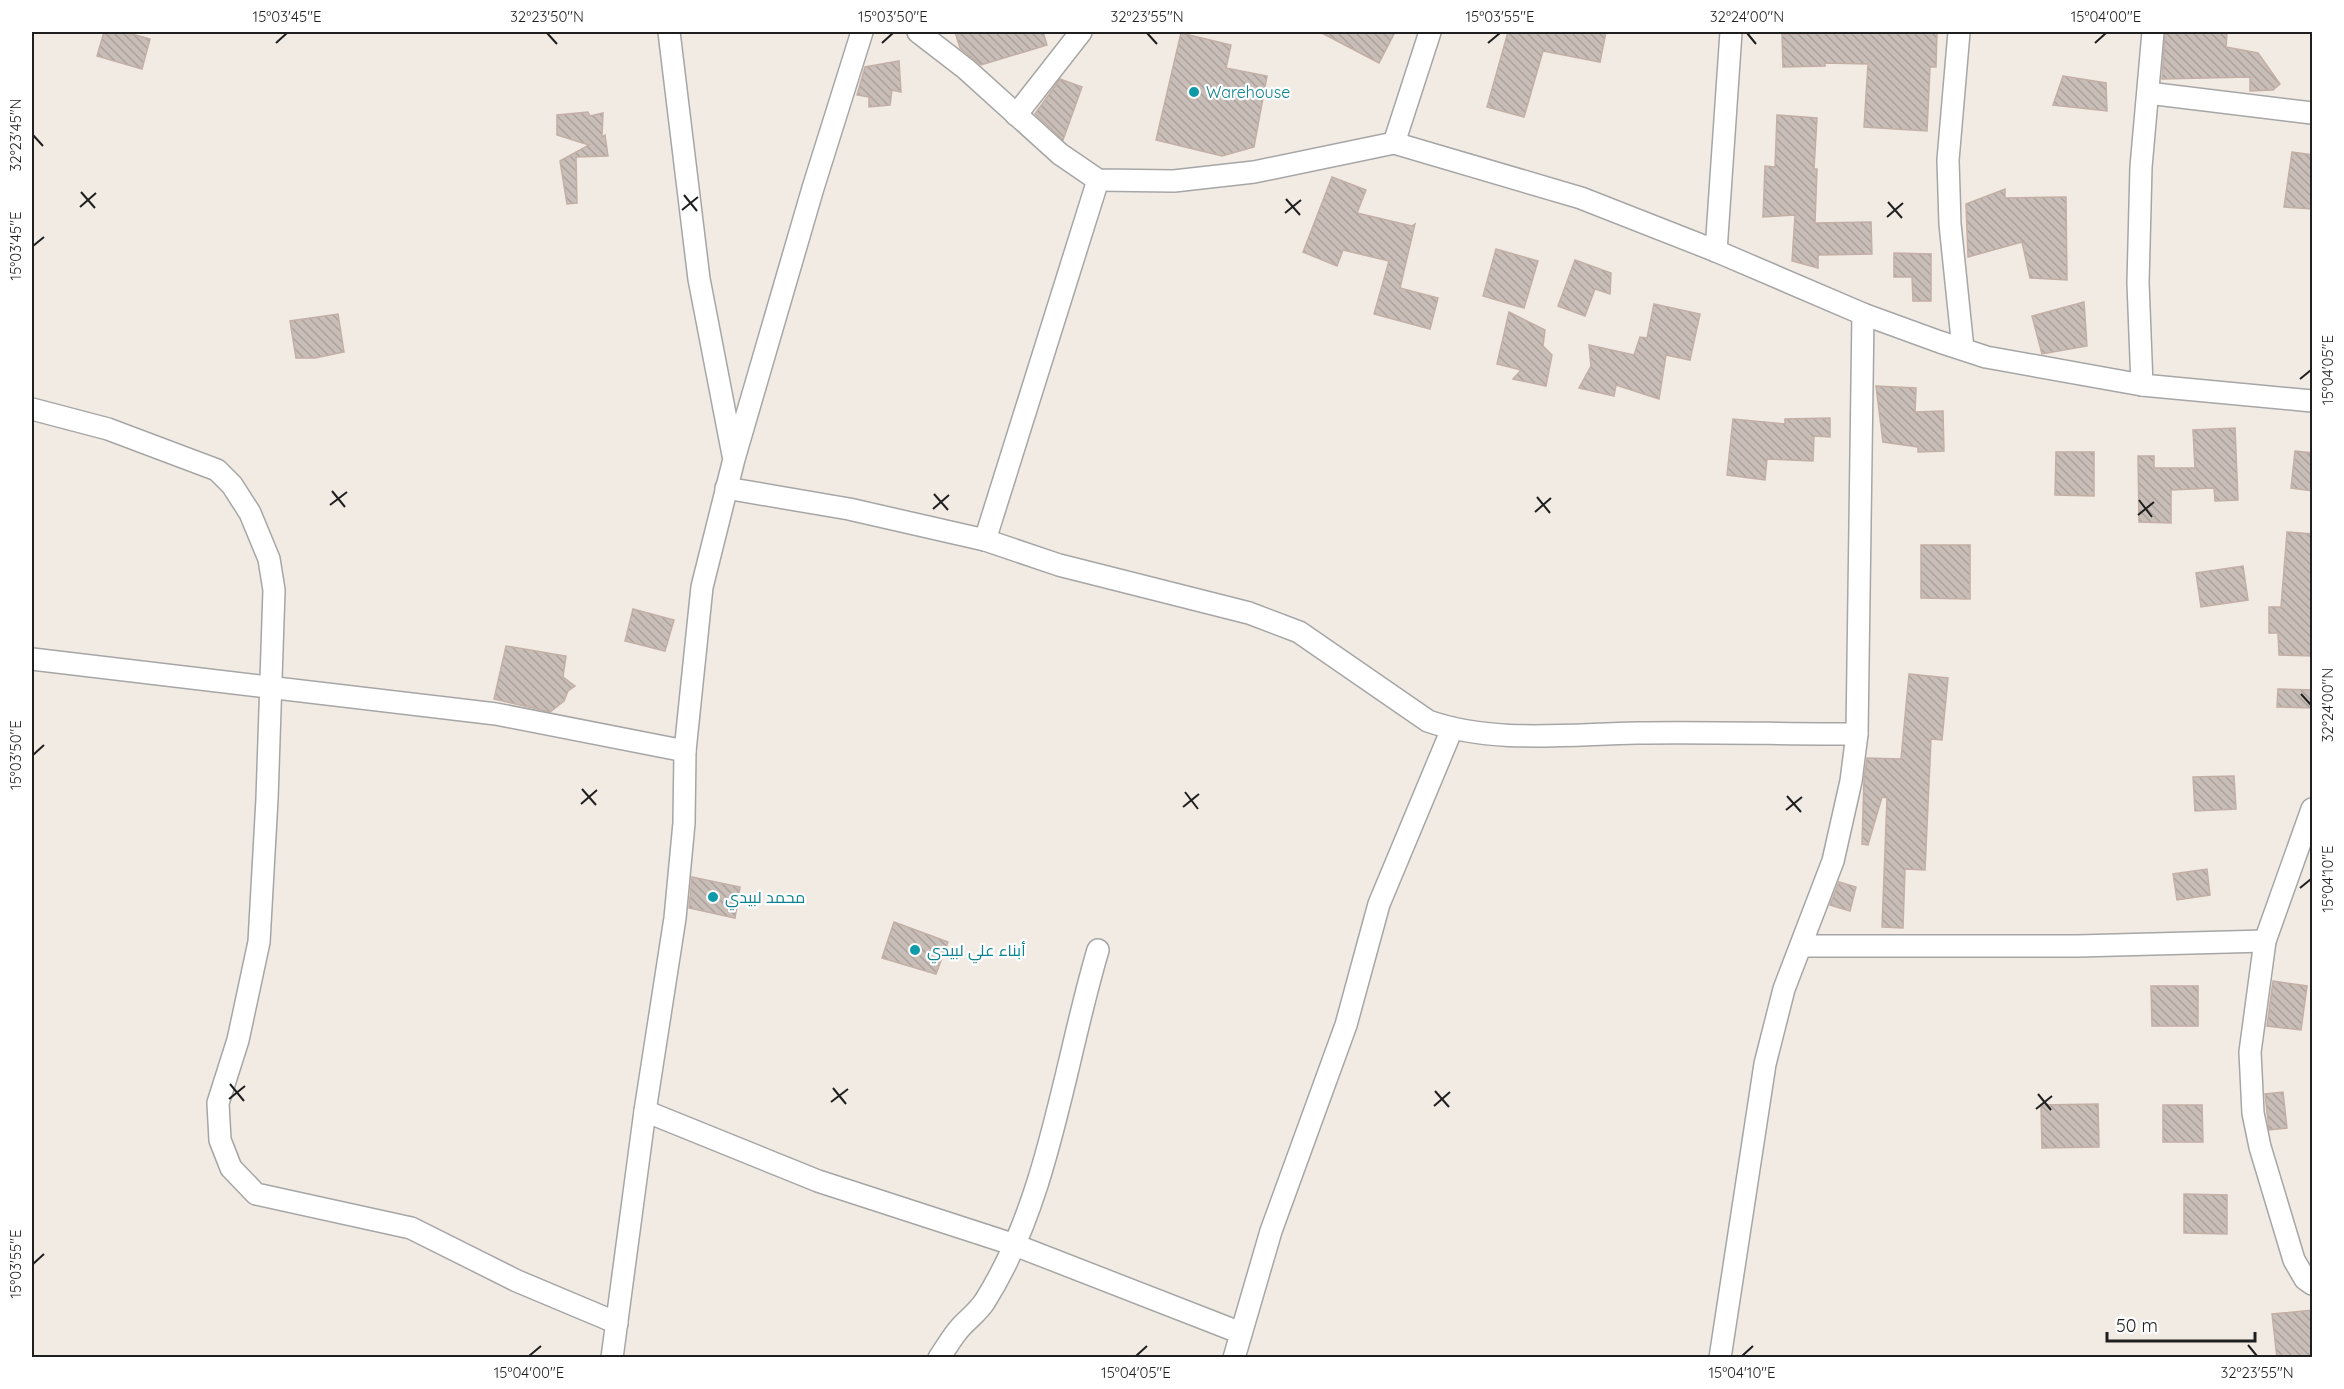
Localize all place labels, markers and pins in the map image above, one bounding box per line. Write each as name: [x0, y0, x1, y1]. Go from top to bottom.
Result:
place label: Warehouse: [1206, 82, 1290, 102]
marker: Warehouse: [1187, 85, 1201, 99]
place label: محمد لبيدي: [725, 887, 805, 911]
marker: محمد لبيدي: [706, 890, 720, 904]
place label: أبناء علي لبيدي: [927, 940, 1025, 964]
marker: أبناء علي لبيدي: [908, 943, 922, 957]

